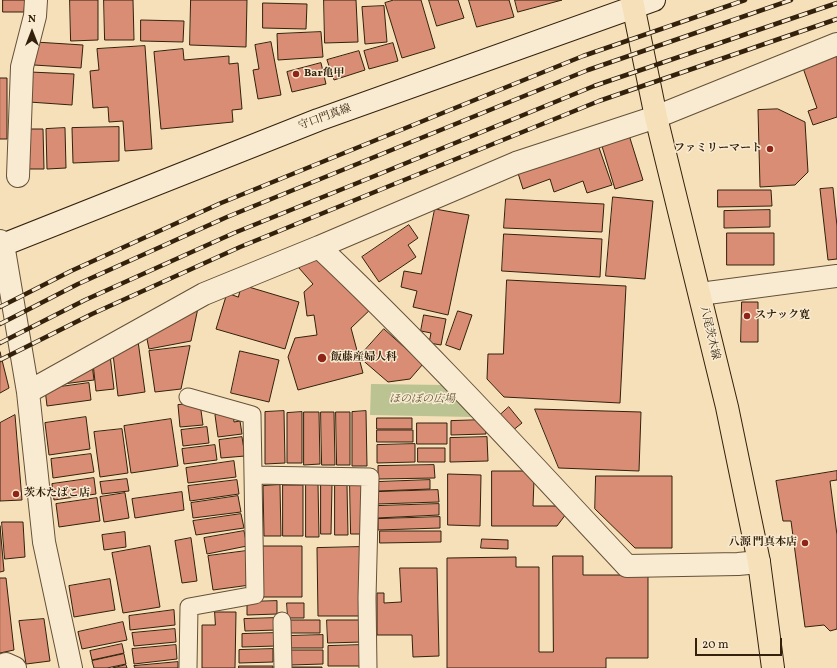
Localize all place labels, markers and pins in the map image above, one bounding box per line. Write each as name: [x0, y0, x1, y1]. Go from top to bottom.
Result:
place label: Bar亀甲: [304, 67, 345, 81]
marker: Bar亀甲: [291, 69, 301, 79]
place label: ファミリーマート: [674, 142, 762, 156]
marker: ファミリーマート: [765, 144, 775, 154]
place label: スナック寛: [755, 309, 810, 323]
marker: スナック寛: [742, 311, 752, 321]
place label: 飯藤産婦人科: [331, 351, 397, 365]
marker: 飯藤産婦人科: [316, 352, 328, 364]
place label: 茨木たばこ店: [24, 487, 90, 501]
marker: 茨木たばこ店: [11, 489, 21, 499]
place label: 八源 門真本店: [729, 536, 797, 550]
marker: 八源 門真本店: [800, 538, 810, 548]

